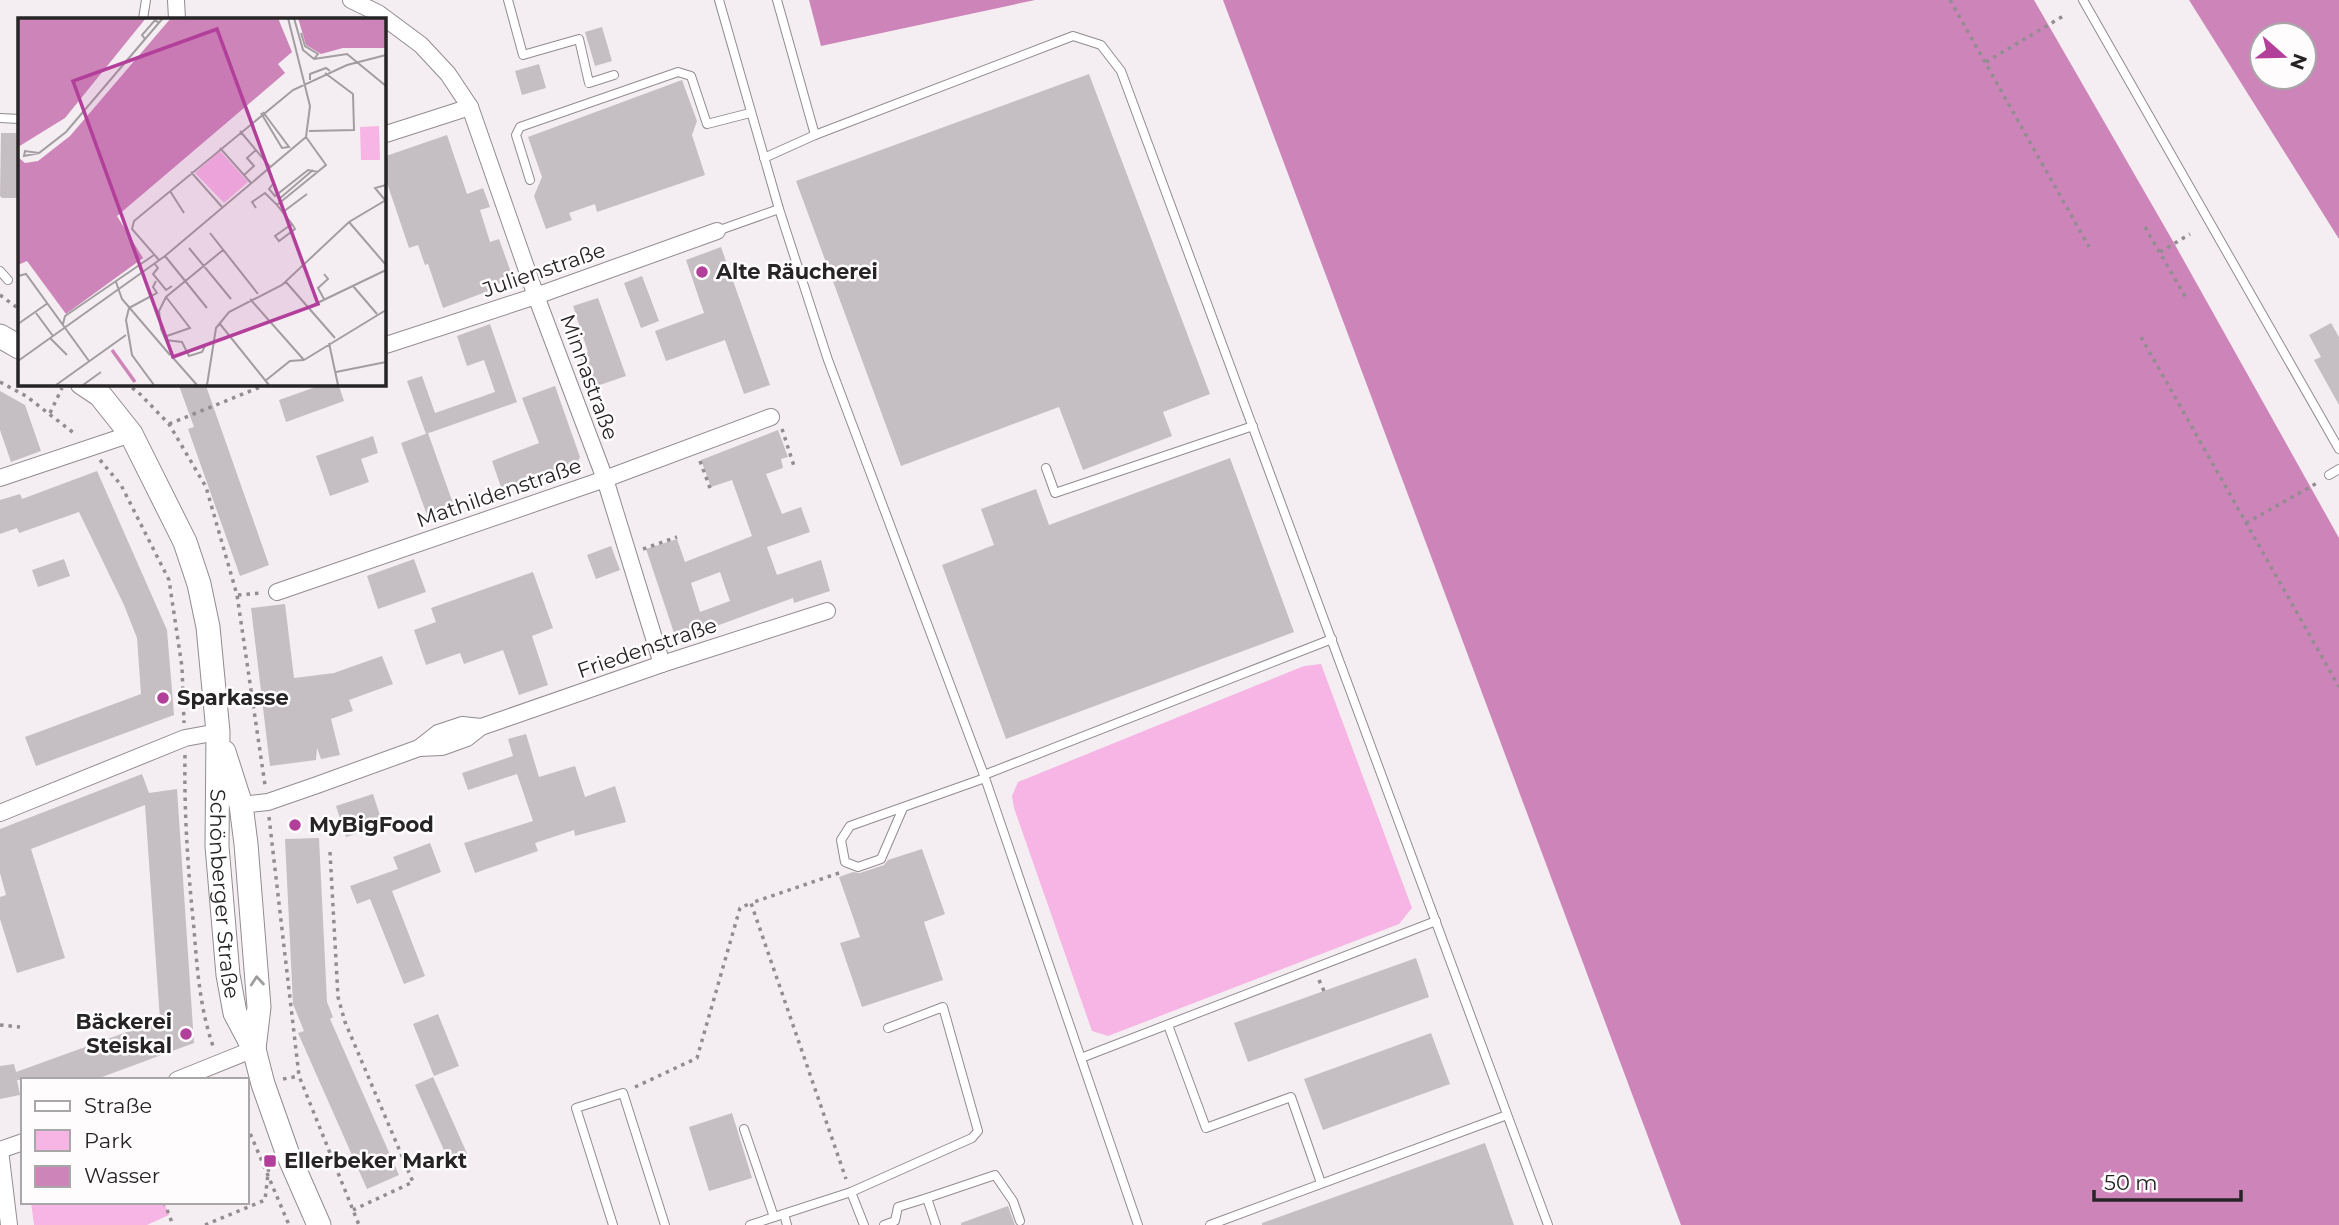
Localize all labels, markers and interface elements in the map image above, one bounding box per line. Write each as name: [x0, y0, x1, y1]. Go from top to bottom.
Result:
inset map: [18, 18, 385, 385]
north arrow: [2248, 21, 2318, 91]
text: N: [2285, 50, 2312, 73]
street label: Julienstraße: [478, 237, 609, 303]
place label: Alte Räucherei: [715, 259, 878, 284]
marker: Alte Räucherei: [694, 264, 710, 280]
street label: Minnastraße: [555, 311, 624, 443]
street label: Mathildenstraße: [413, 453, 585, 533]
street label: Friedenstraße: [574, 612, 720, 683]
place label: Sparkasse: [177, 685, 289, 710]
marker: Sparkasse: [155, 690, 171, 706]
street label: Schönberger Straße: [205, 789, 245, 1001]
place label: MyBigFood: [309, 812, 434, 837]
marker: MyBigFood: [287, 817, 303, 833]
one-way arrow: [250, 975, 265, 986]
place label: Bäckerei Steiskal: [76, 1009, 172, 1058]
marker: Bäckerei Steiskal: [178, 1026, 194, 1042]
legend: [21, 1078, 248, 1204]
text: Straße: [84, 1093, 152, 1118]
text: Park: [84, 1128, 132, 1153]
place label: Ellerbeker Markt: [284, 1148, 467, 1173]
marker: Ellerbeker Markt: [262, 1153, 278, 1169]
scale bar: [2094, 1158, 2241, 1202]
text: Wasser: [84, 1163, 160, 1188]
text: 50 m: [2104, 1170, 2158, 1195]

